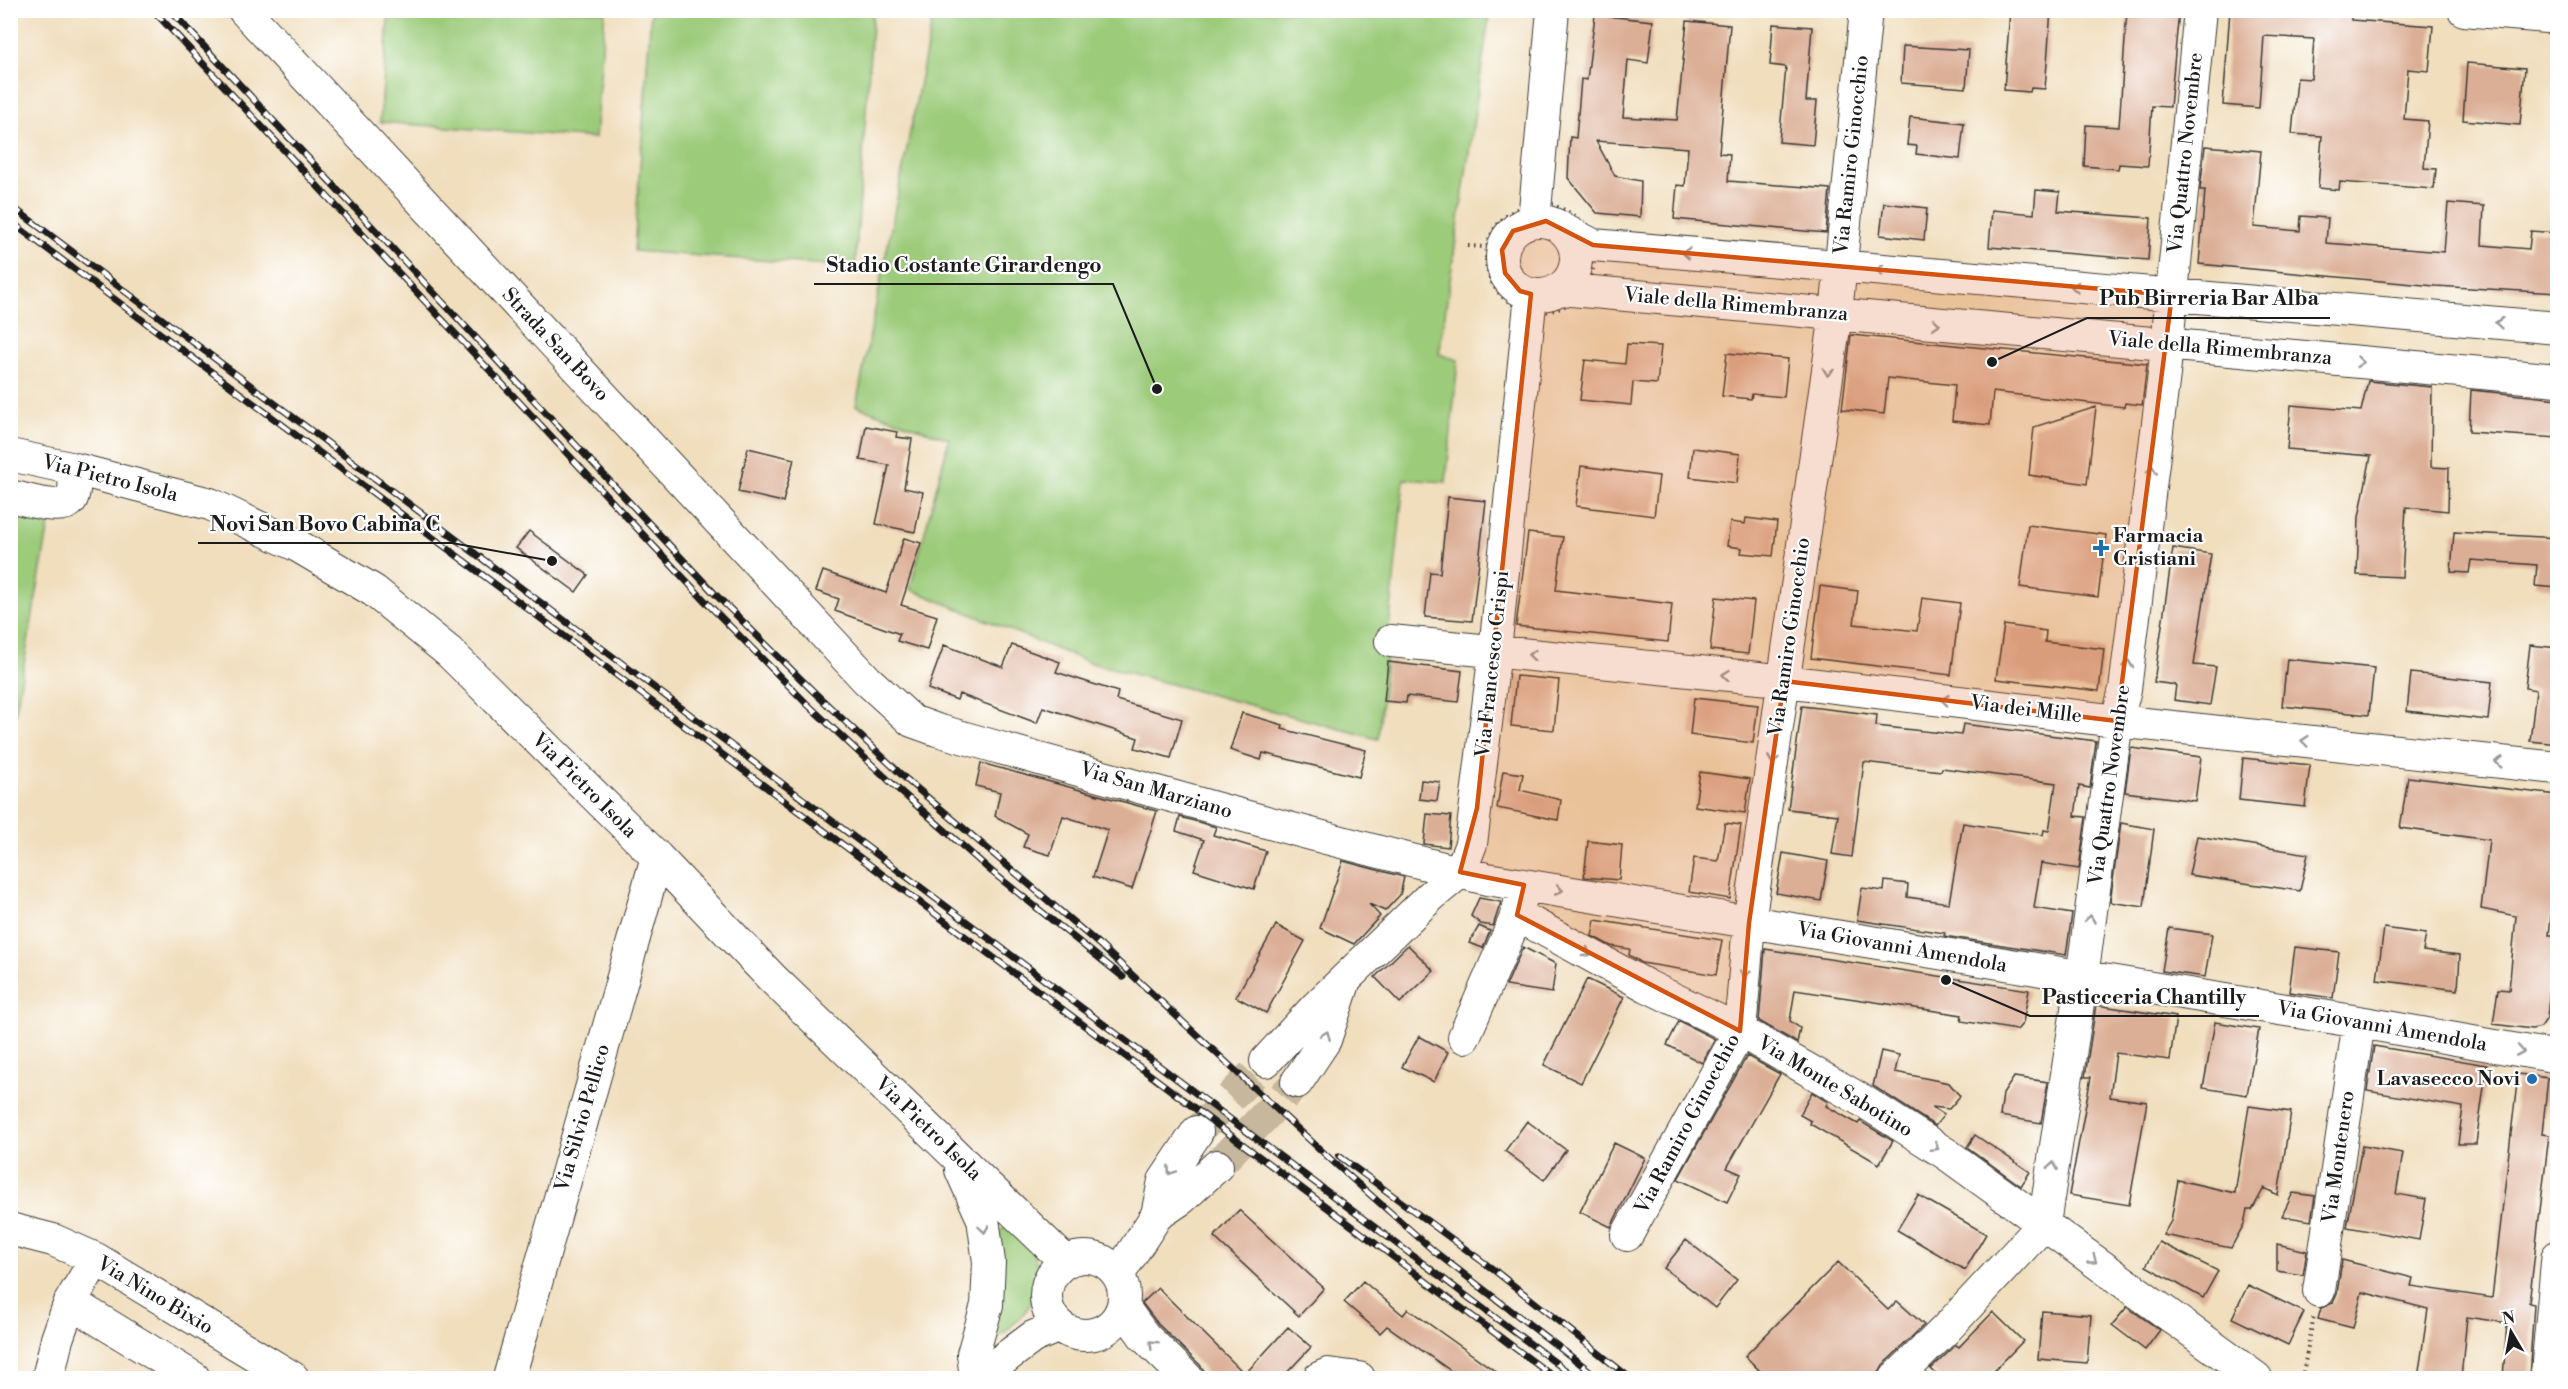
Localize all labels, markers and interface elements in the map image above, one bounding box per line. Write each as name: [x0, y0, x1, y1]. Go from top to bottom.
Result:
street label: Via Quattro Novembre: [2163, 51, 2209, 256]
street label: Via Ramiro Ginocchio: [1829, 54, 1875, 257]
callout: Stadio Costante Girardengo: [814, 245, 1113, 284]
one-way arrow: [1682, 247, 1691, 260]
text: Stadio Costante Girardengo: [826, 253, 1102, 279]
one-way arrow: [1876, 264, 1885, 277]
callout: Pub Birreria Bar Alba: [2087, 279, 2330, 318]
one-way arrow: [2070, 280, 2079, 293]
street label: Strada San Bovo: [496, 283, 614, 407]
street label: Viale della Rimembranza: [1622, 283, 1850, 327]
text: Pub Birreria Bar Alba: [2099, 286, 2319, 312]
one-way arrow: [1931, 317, 1940, 330]
one-way arrow: [2495, 317, 2504, 330]
street label: Viale della Rimembranza: [2106, 327, 2334, 371]
one-way arrow: [2356, 355, 2365, 368]
one-way arrow: [1822, 368, 1834, 377]
street label: Via Pietro Isola: [39, 450, 181, 508]
one-way arrow: [2145, 466, 2158, 475]
callout: Novi San Bovo Cabina C: [198, 504, 452, 543]
text: Novi San Bovo Cabina C: [210, 512, 440, 538]
place label: Farmacia Cristiani: [2113, 524, 2203, 572]
street label: Via Ramiro Ginocchio: [1764, 536, 1816, 739]
marker: Farmacia Cristiani: [2094, 541, 2108, 555]
street label: Via Francesco Crispi: [1471, 569, 1515, 760]
one-way arrow: [1527, 649, 1536, 662]
one-way arrow: [2121, 659, 2133, 669]
one-way arrow: [1721, 669, 1730, 682]
street label: Via Quattro Novembre: [2083, 683, 2136, 888]
street label: Via dei Mille: [1968, 691, 2083, 729]
one-way arrow: [1940, 694, 1949, 707]
street label: Via Pietro Isola: [525, 727, 643, 845]
one-way arrow: [2301, 735, 2310, 748]
one-way arrow: [1767, 755, 1779, 764]
one-way arrow: [2495, 756, 2504, 769]
street label: Via San Marziano: [1076, 757, 1235, 825]
one-way arrow: [1554, 884, 1564, 896]
one-way arrow: [2084, 914, 2096, 924]
street label: Via Giovanni Amendola: [1794, 917, 2010, 979]
one-way arrow: [1580, 946, 1591, 957]
one-way arrow: [1739, 969, 1752, 979]
callout: Pasticceria Chantilly: [2030, 977, 2259, 1016]
text: Pasticceria Chantilly: [2042, 985, 2247, 1011]
street label: Via Giovanni Amendola: [2274, 996, 2490, 1058]
one-way arrow: [1319, 1030, 1331, 1041]
street label: Via Ramiro Ginocchio: [1629, 1030, 1746, 1219]
street label: Via Monte Sabotino: [1752, 1030, 1917, 1143]
street label: Via Silvio Pellico: [550, 1041, 616, 1196]
one-way arrow: [2515, 1044, 2525, 1057]
place label: Lavasecco Novi: [2377, 1067, 2521, 1092]
street label: Via Pietro Isola: [869, 1071, 987, 1187]
marker: Lavasecco Novi: [2525, 1072, 2539, 1086]
street label: Via Montenero: [2317, 1089, 2361, 1226]
one-way arrow: [1929, 1139, 1939, 1151]
one-way arrow: [2046, 1161, 2058, 1170]
one-way arrow: [1167, 1164, 1178, 1175]
one-way arrow: [978, 1224, 990, 1233]
street label: Via Nino Bixio: [91, 1251, 218, 1341]
one-way arrow: [2087, 1253, 2098, 1264]
north arrow: [2481, 1302, 2541, 1362]
text: N: [2501, 1307, 2517, 1329]
one-way arrow: [1149, 1341, 1160, 1352]

